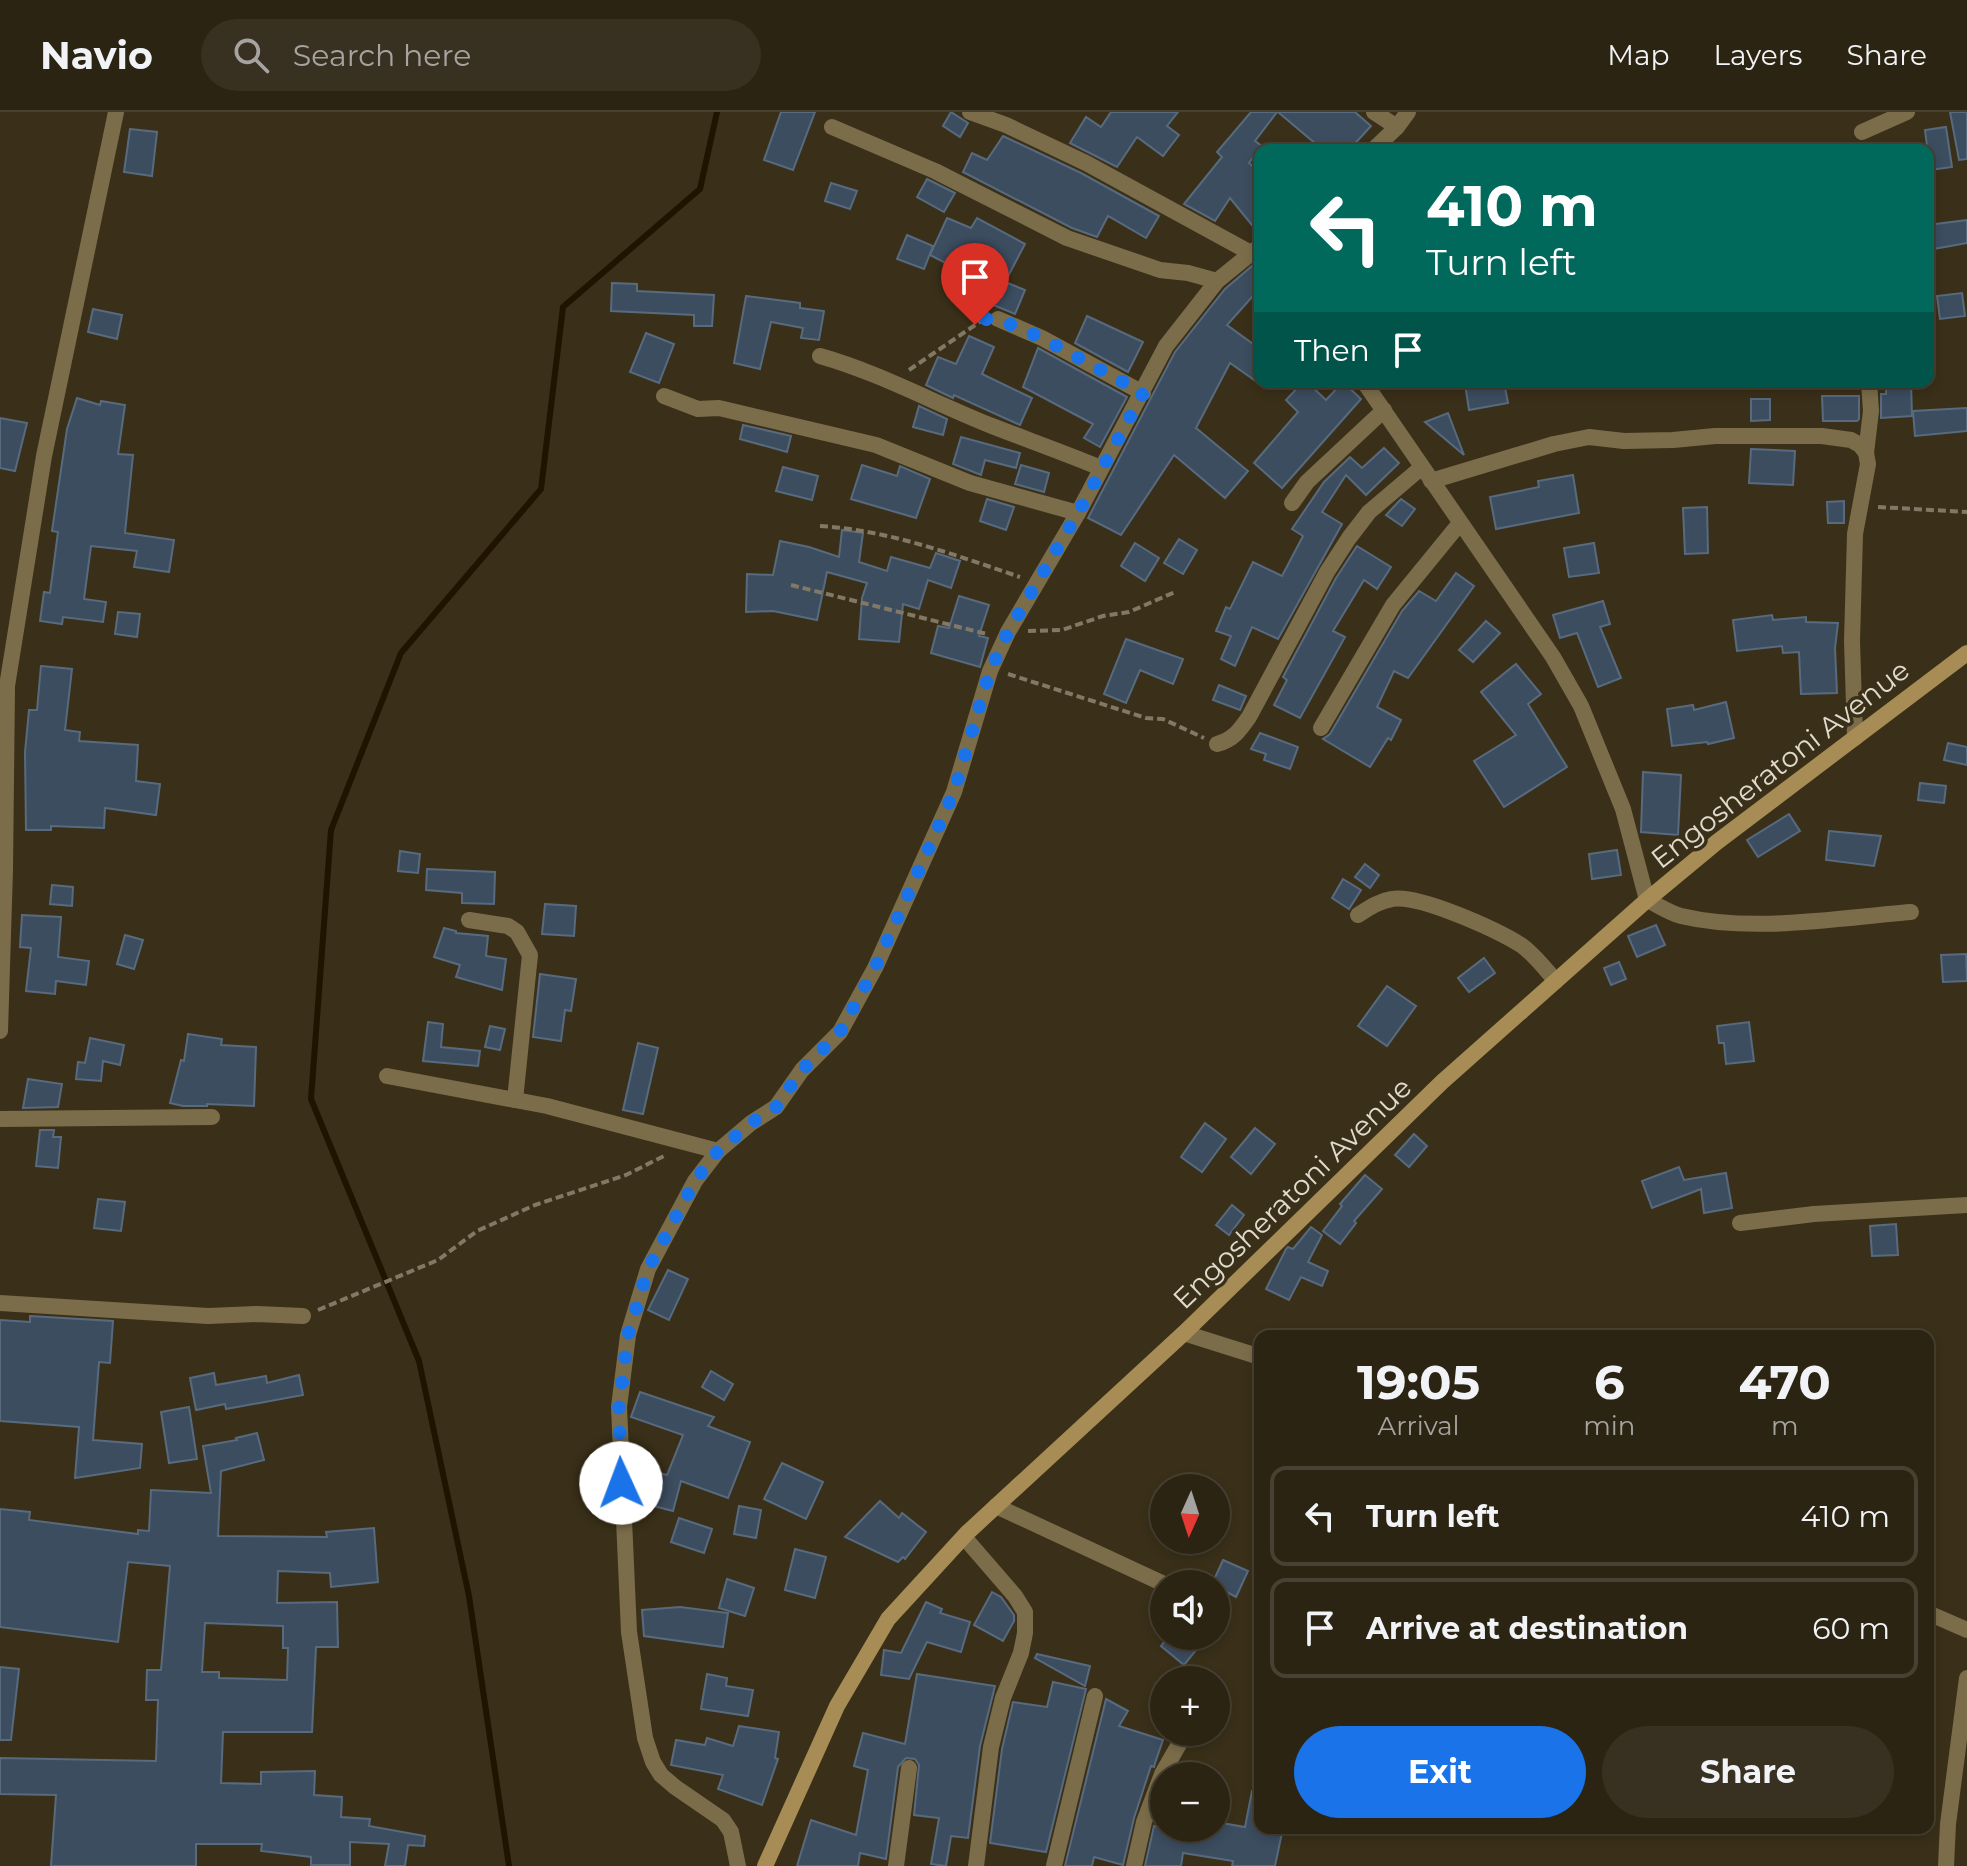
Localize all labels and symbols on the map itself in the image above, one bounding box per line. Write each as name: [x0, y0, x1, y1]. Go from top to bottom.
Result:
pin: [941, 243, 1009, 325]
street label: Engosheratoni Avenue: [1644, 653, 1916, 875]
street label: Engosheratoni Avenue: [1166, 1070, 1418, 1316]
position arrow: [579, 1441, 663, 1525]
north arrow: [1150, 1474, 1230, 1554]

